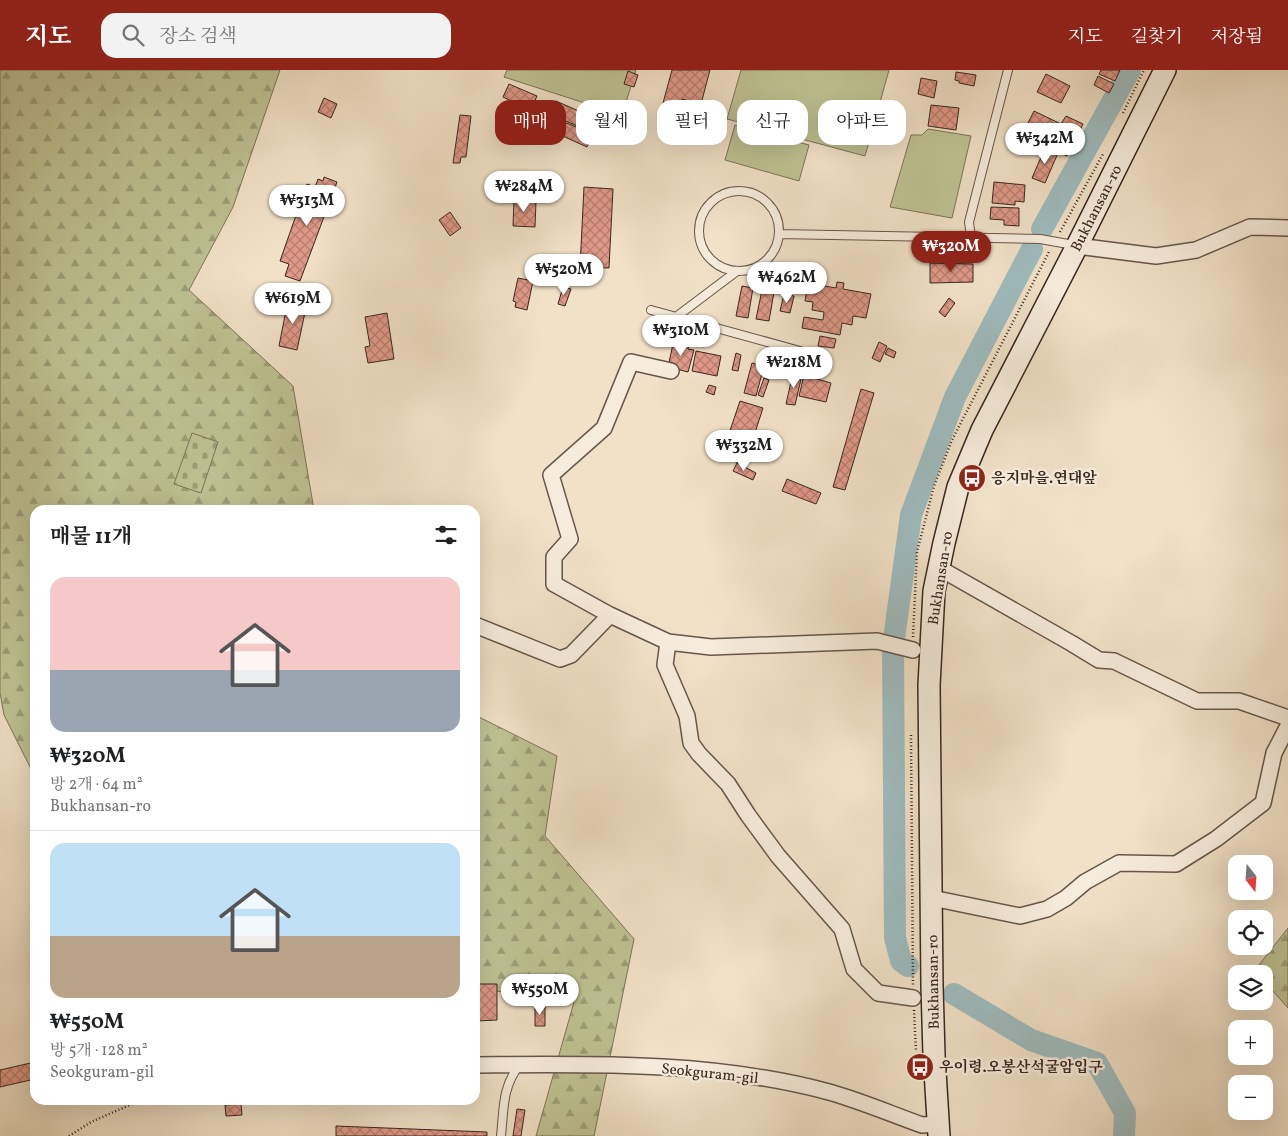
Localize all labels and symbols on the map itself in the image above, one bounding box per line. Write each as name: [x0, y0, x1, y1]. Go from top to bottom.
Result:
pin: ₩342M: [1010, 122, 1080, 165]
street label: Bukhansan-ro: [1066, 162, 1128, 256]
pin: ₩284M: [489, 170, 559, 213]
pin: ₩313M: [272, 184, 342, 227]
pin: ₩320M: [916, 230, 986, 273]
pin: ₩520M: [529, 254, 599, 296]
pin: ₩462M: [752, 262, 822, 304]
pin: ₩619M: [258, 282, 328, 325]
pin: ₩310M: [646, 314, 716, 357]
pin: ₩218M: [759, 346, 829, 389]
pin: ₩332M: [709, 430, 779, 472]
bus stop icon: 응지마을.연대앞: [957, 463, 987, 493]
place label: 응지마을.연대앞: [991, 469, 1097, 490]
street label: Bukhansan-ro: [924, 530, 959, 627]
north arrow: [1228, 855, 1272, 900]
street label: Bukhansan-ro: [923, 934, 946, 1030]
pin: ₩550M: [505, 974, 575, 1016]
bus stop icon: 우이령.오봉산석굴암입구: [905, 1052, 935, 1082]
place label: 우이령.오봉산석굴암입구: [939, 1058, 1103, 1079]
street label: Seokguram-gil: [660, 1059, 759, 1090]

